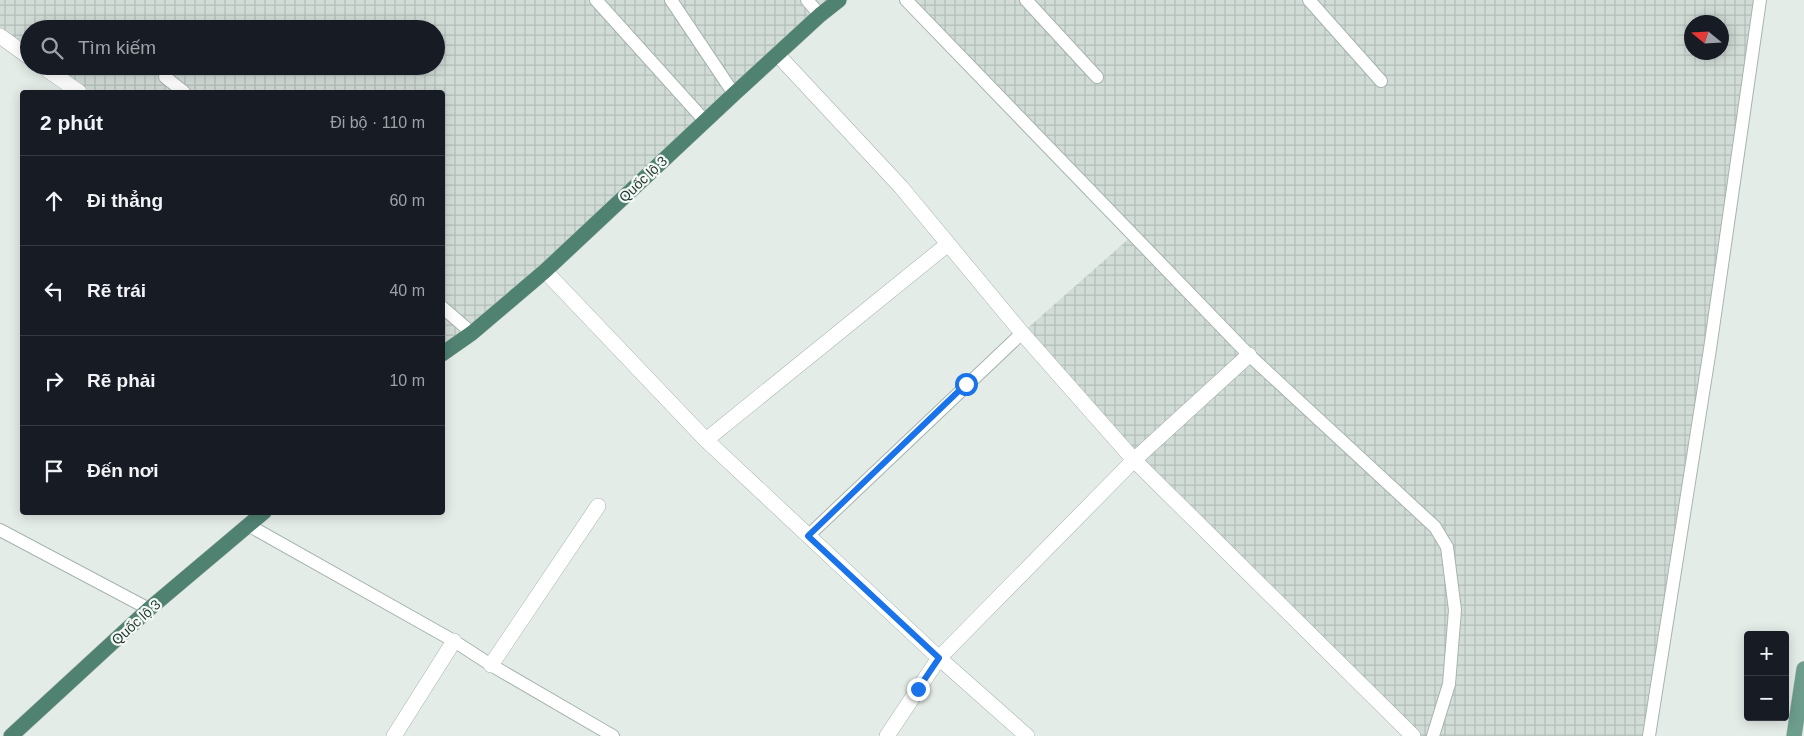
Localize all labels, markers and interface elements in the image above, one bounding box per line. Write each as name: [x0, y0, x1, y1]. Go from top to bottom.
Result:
north arrow: [1684, 15, 1729, 60]
search box: [20, 20, 445, 75]
icon: search: [38, 34, 66, 62]
text: Tìm kiếm: [78, 37, 156, 58]
text: 2 phút: [40, 111, 103, 134]
text: Đi bộ · 110 m: [330, 114, 425, 131]
street label: Quốc lộ 3: [616, 153, 671, 205]
icon: ahead: [40, 187, 68, 215]
text: Đi thẳng: [87, 190, 163, 211]
text: 60 m: [389, 192, 425, 209]
icon: left: [40, 277, 68, 305]
text: Rẽ trái: [87, 280, 146, 301]
text: 40 m: [389, 282, 425, 299]
icon: right: [40, 367, 68, 395]
text: Rẽ phải: [87, 370, 156, 391]
text: 10 m: [389, 372, 425, 389]
route start: [955, 373, 978, 396]
icon: arrive: [40, 457, 68, 485]
text: Đến nơi: [87, 460, 159, 481]
street label: Quốc lộ 3: [108, 596, 164, 648]
map controls: [1744, 631, 1789, 721]
button: +: [1744, 631, 1789, 676]
button: −: [1744, 676, 1789, 721]
route end: [907, 678, 930, 701]

